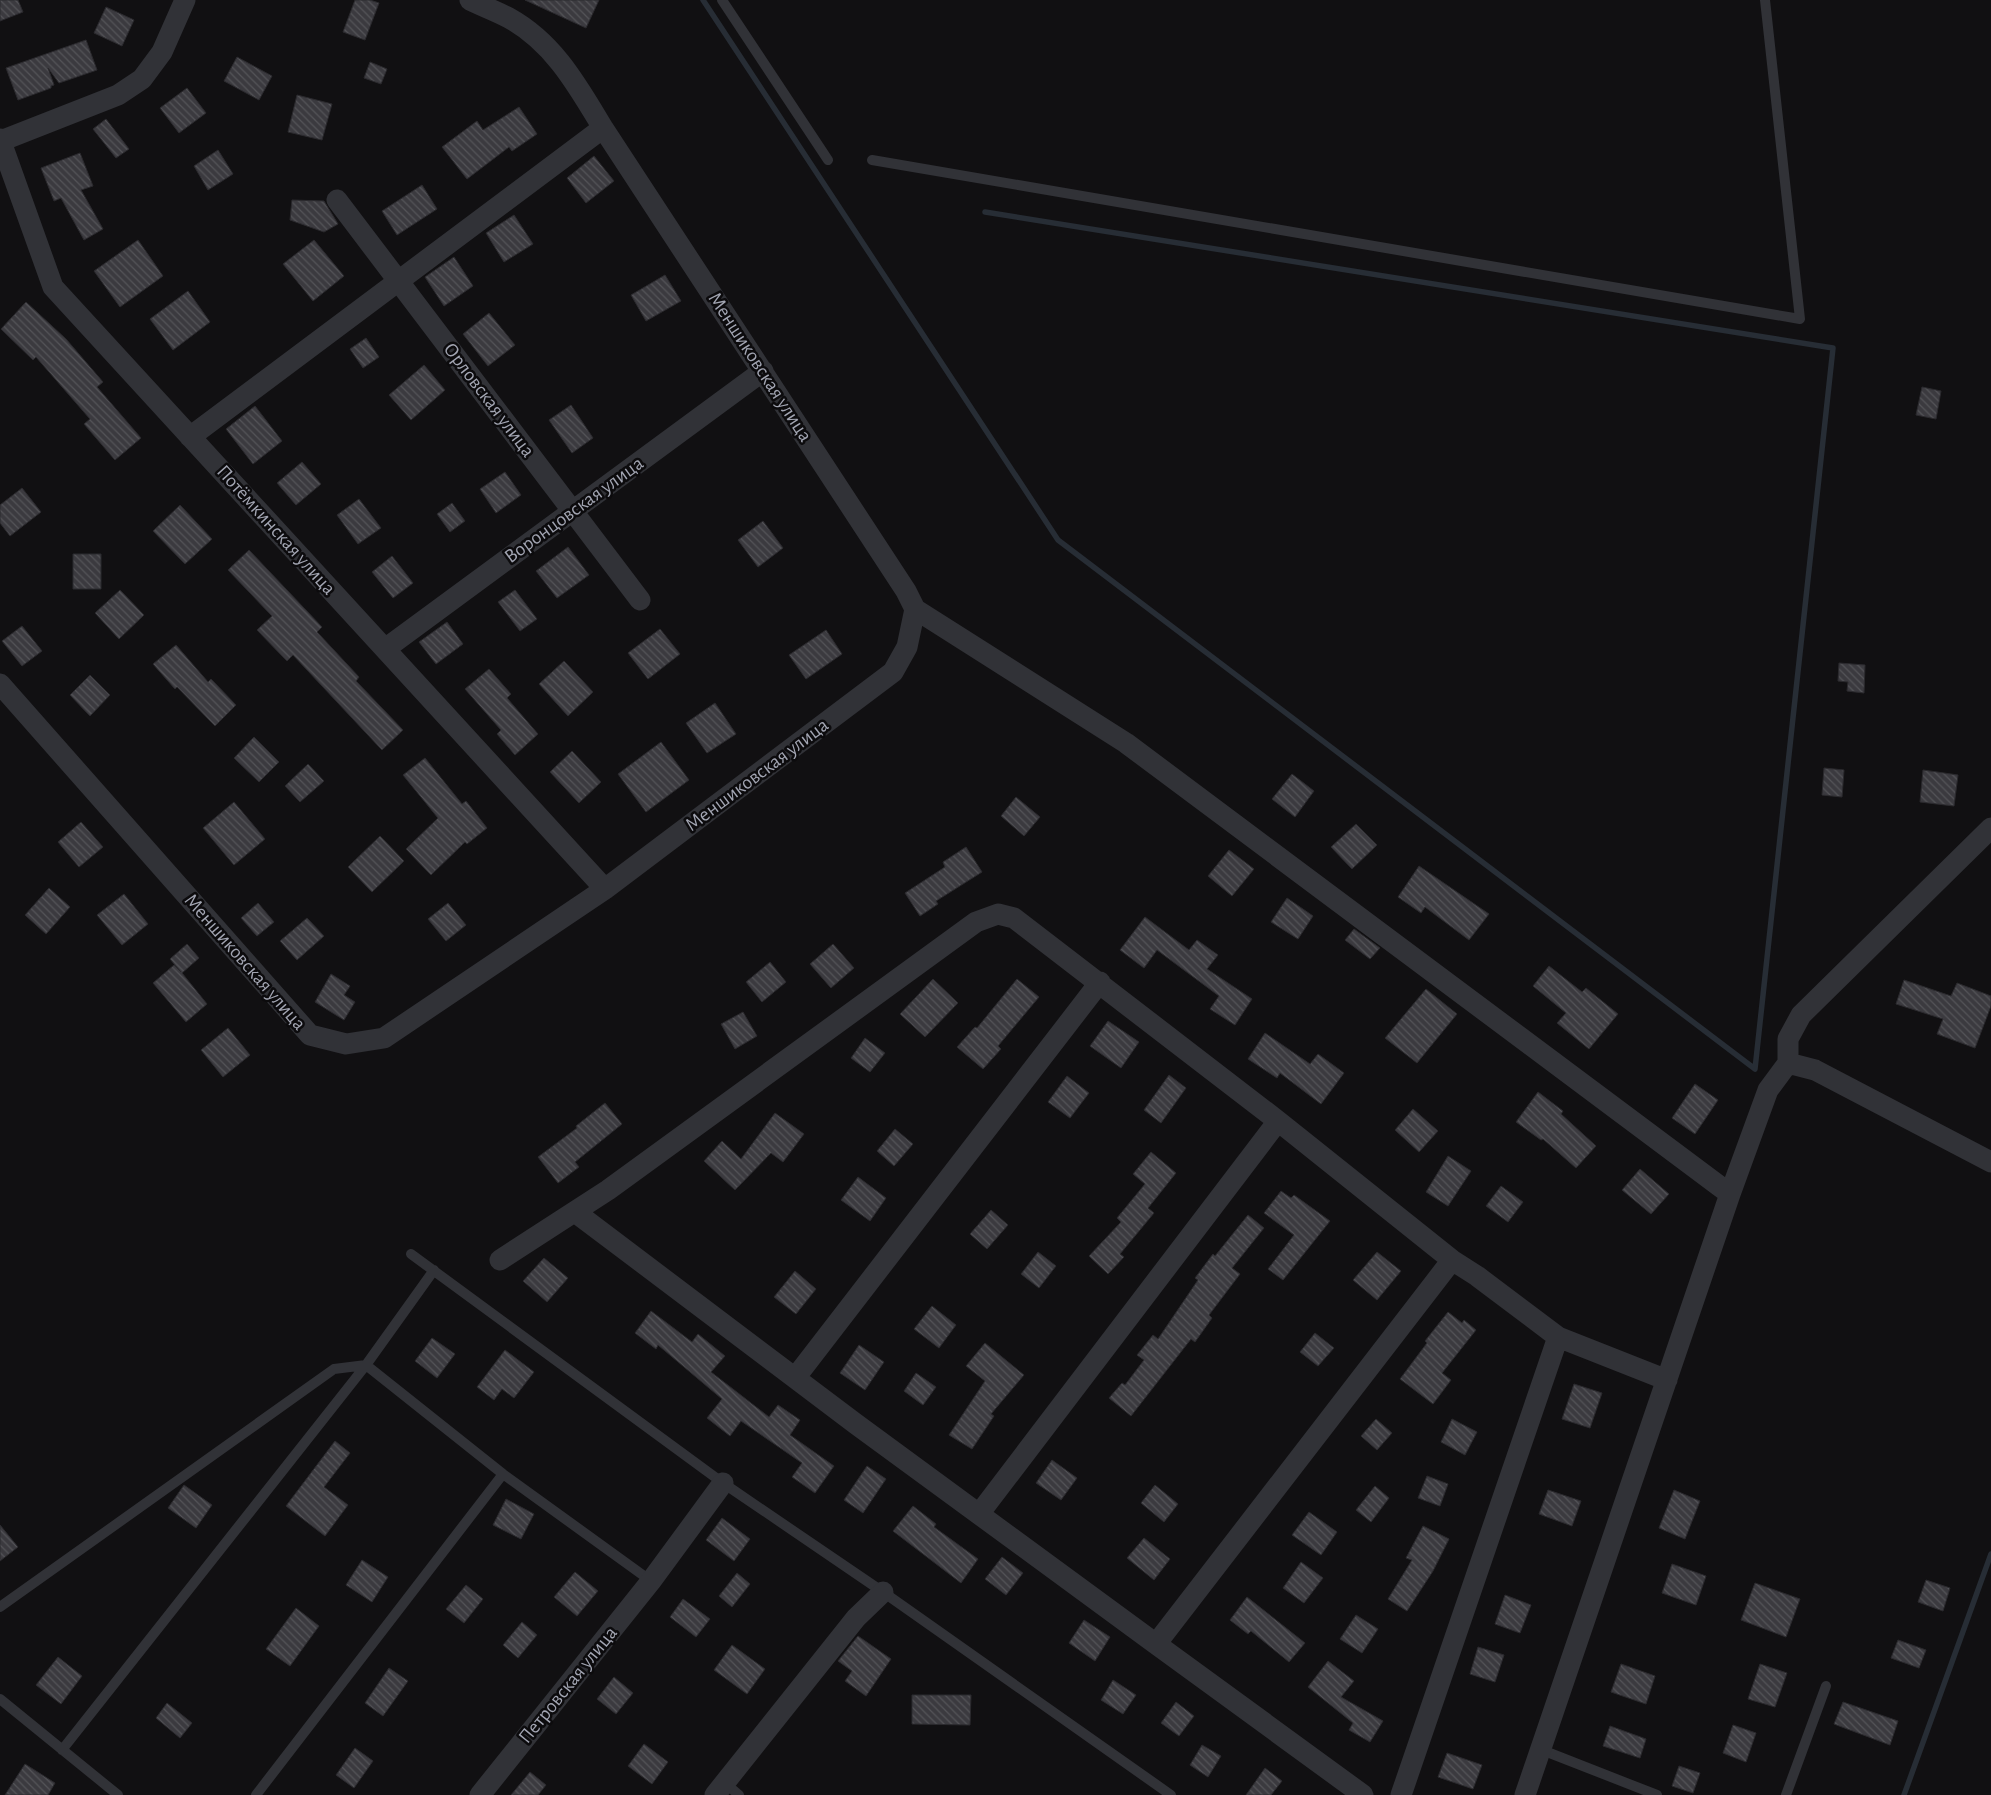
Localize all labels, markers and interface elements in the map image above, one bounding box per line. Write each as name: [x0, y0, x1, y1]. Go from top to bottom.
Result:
street label: Меншиковская улица: [704, 289, 816, 445]
street label: Орловская улица: [440, 339, 538, 461]
street label: Воронцовская улица: [501, 453, 647, 567]
street label: Потёмкинская улица: [213, 461, 339, 599]
street label: Меншиковская улица: [682, 715, 832, 835]
street label: Меншиковская улица: [181, 890, 309, 1034]
street label: Петровская улица: [515, 1623, 621, 1747]

